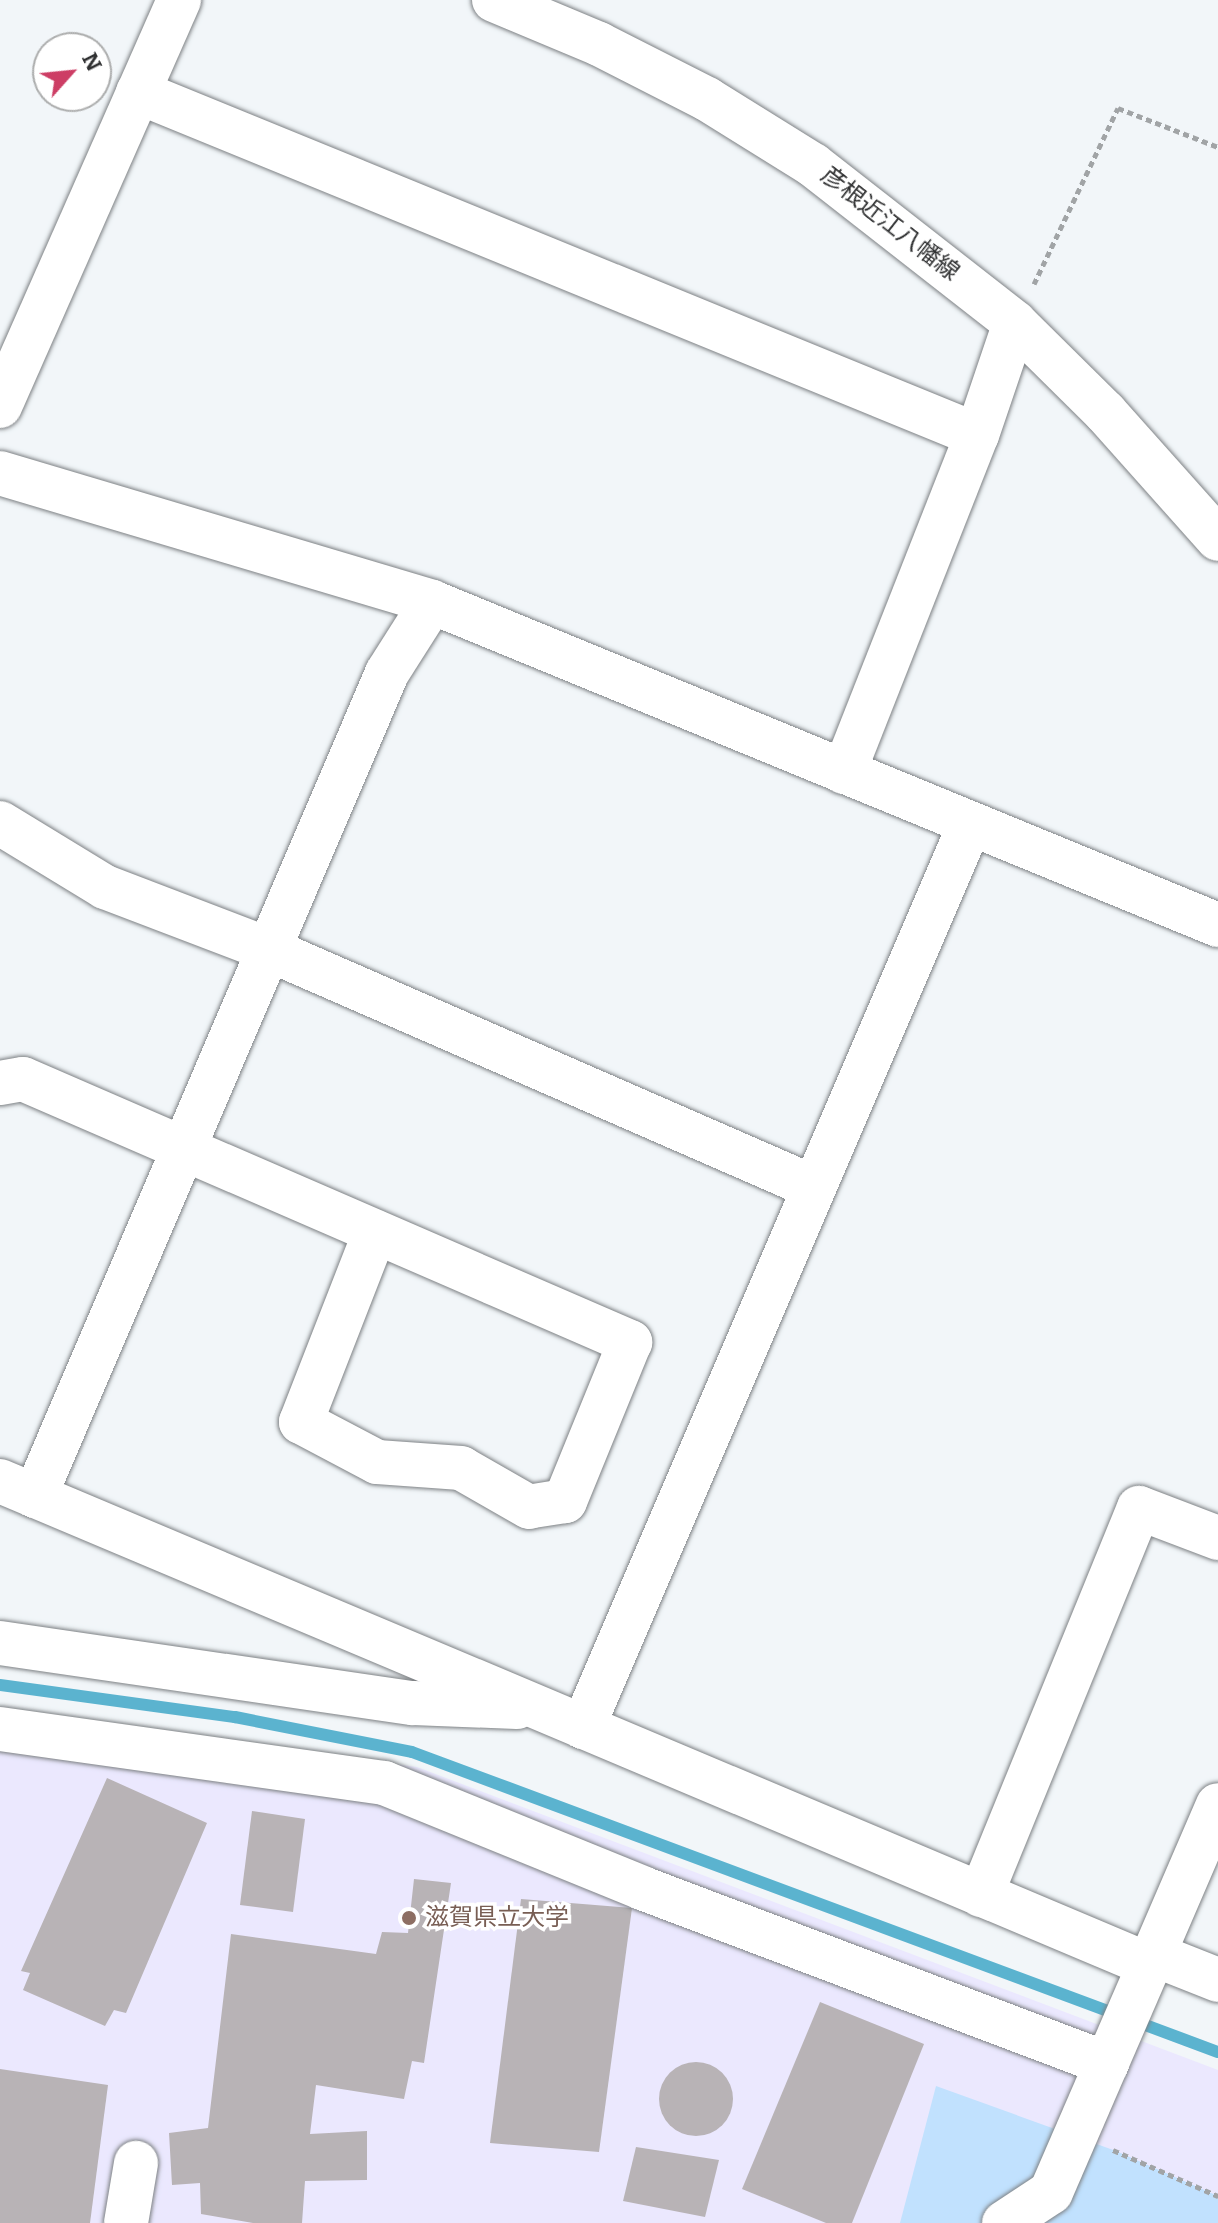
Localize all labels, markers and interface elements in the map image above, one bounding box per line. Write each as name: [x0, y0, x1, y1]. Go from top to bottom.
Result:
north arrow: [32, 32, 112, 112]
text: N: [76, 48, 108, 75]
street label: 彦根近江八幡線: [815, 161, 965, 287]
place label: 滋賀県立大学: [425, 1904, 569, 1932]
marker: 滋賀県立大学: [400, 1909, 418, 1927]

